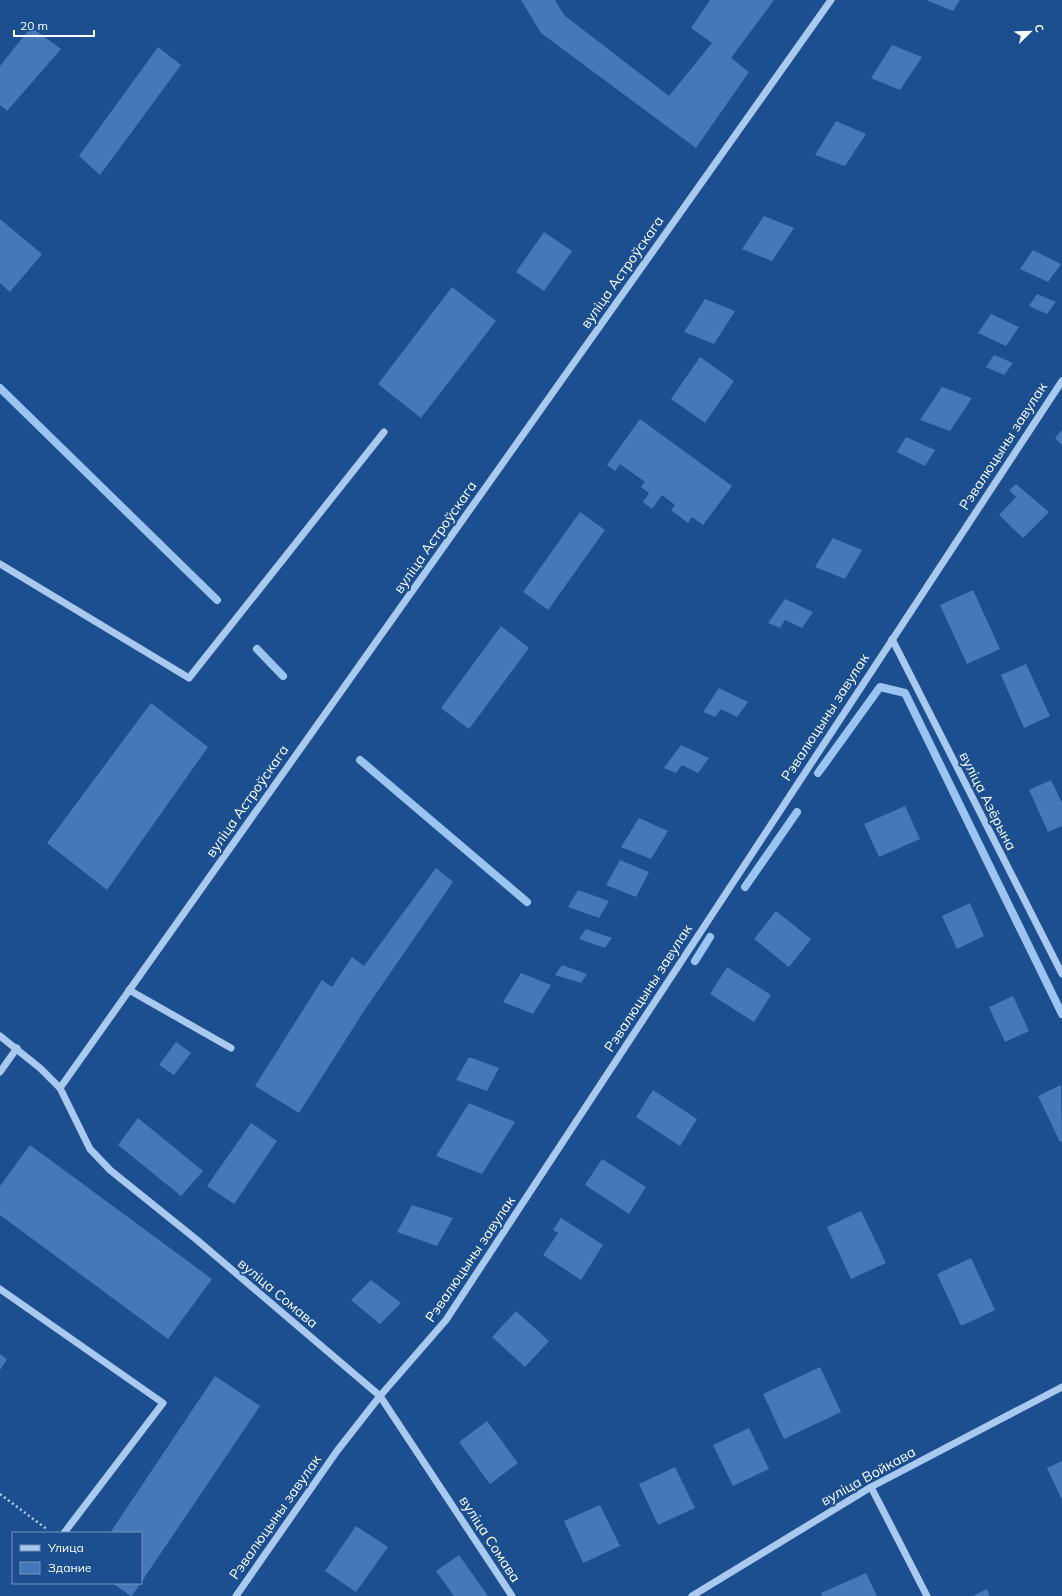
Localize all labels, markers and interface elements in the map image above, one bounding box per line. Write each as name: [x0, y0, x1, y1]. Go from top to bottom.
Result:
scale bar: [14, 12, 94, 38]
north arrow: [1010, 12, 1050, 52]
text: 20 m: [20, 18, 48, 33]
text: С: [1031, 22, 1047, 35]
street label: вуліца Астроўскага: [576, 212, 668, 332]
street label: Рэвалюцыны завулак: [955, 379, 1051, 513]
street label: вуліца Астроўскага: [389, 477, 481, 597]
street label: Рэвалюцыны завулак: [777, 650, 873, 784]
street label: вуліца Астроўскага: [201, 741, 293, 861]
street label: вуліца Азёрына: [955, 749, 1021, 853]
street label: Рэвалюцыны завулак: [600, 921, 696, 1055]
street label: Рэвалюцыны завулак: [421, 1192, 519, 1326]
street label: вуліца Сомава: [234, 1254, 322, 1332]
street label: вуліца Войкава: [817, 1442, 919, 1510]
street label: Рэвалюцыны завулак: [225, 1451, 325, 1583]
street label: вуліца Сомава: [455, 1492, 525, 1586]
legend: [12, 1532, 142, 1584]
text: Улица: [47, 1540, 84, 1555]
text: Здание: [48, 1560, 92, 1575]

